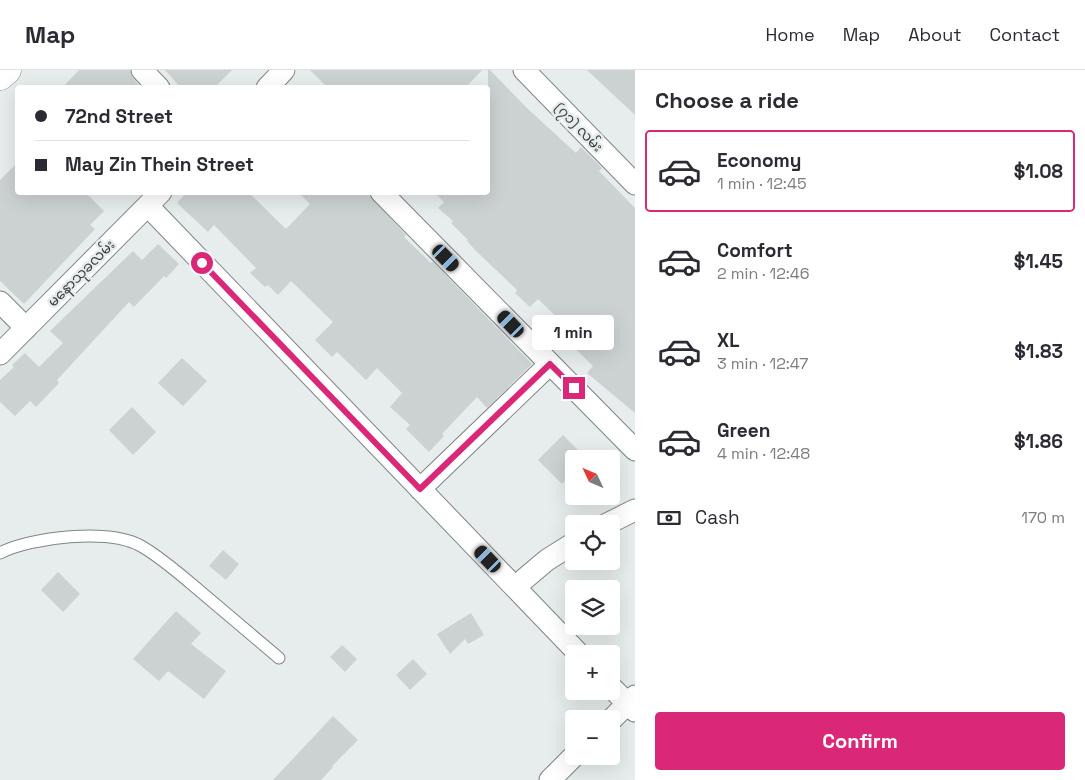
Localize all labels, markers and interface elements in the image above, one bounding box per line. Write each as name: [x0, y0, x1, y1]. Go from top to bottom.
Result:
text: Map: [25, 19, 75, 50]
text: Home: [766, 23, 815, 46]
text: Map: [843, 23, 880, 46]
text: About: [908, 23, 962, 46]
text: Contact: [990, 23, 1060, 46]
text: Choose a ride: [655, 86, 799, 114]
street label: (၇၁) လမ်း: [549, 98, 608, 158]
text: 72nd Street: [65, 104, 173, 129]
text: Economy: [717, 148, 801, 173]
icon: car: [657, 149, 702, 194]
text: May Zin Thein Street: [65, 152, 254, 177]
text: $1.08: [1014, 159, 1063, 184]
text: 1 min · 12:45: [717, 173, 806, 194]
street label: မနောသုခလမ်း: [43, 235, 121, 313]
text: Comfort: [717, 238, 793, 263]
icon: car: [657, 239, 702, 284]
car: [430, 242, 461, 274]
text: $1.45: [1014, 249, 1063, 274]
route start: [191, 252, 213, 274]
text: 2 min · 12:46: [717, 263, 810, 284]
car: [495, 308, 526, 340]
callout: 1 min: [533, 316, 615, 350]
text: 1 min: [553, 322, 593, 343]
text: XL: [717, 328, 740, 353]
icon: car: [657, 329, 702, 374]
text: $1.83: [1014, 339, 1063, 364]
text: 3 min · 12:47: [717, 353, 808, 374]
route end: [563, 377, 585, 399]
text: Green: [717, 418, 770, 443]
icon: car: [657, 419, 702, 464]
text: $1.86: [1014, 429, 1063, 454]
text: 4 min · 12:48: [717, 443, 810, 464]
north arrow: [565, 450, 620, 505]
map controls: [565, 450, 620, 765]
icon: cash: [655, 504, 683, 532]
text: Cash: [695, 505, 740, 530]
text: 170 m: [1021, 507, 1065, 528]
button: locate: [565, 515, 620, 570]
car: [472, 543, 503, 575]
button: layers: [565, 580, 620, 635]
button: +: [565, 645, 620, 700]
button: −: [565, 710, 620, 765]
button: Confirm: [655, 712, 1065, 770]

